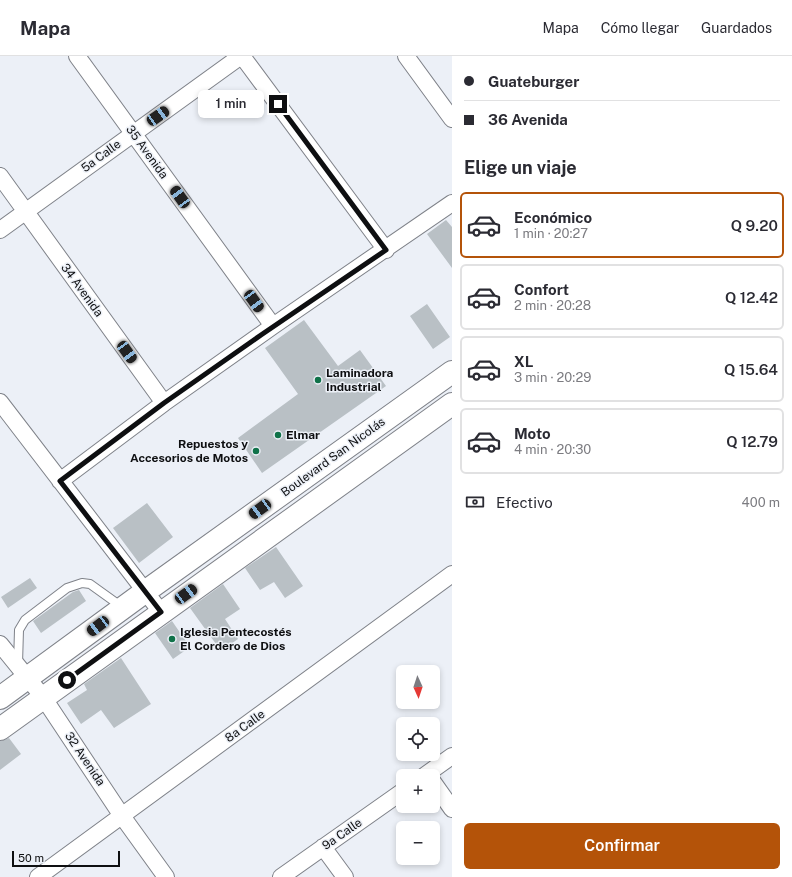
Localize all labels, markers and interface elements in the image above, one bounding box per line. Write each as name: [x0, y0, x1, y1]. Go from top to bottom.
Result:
text: Mapa: [20, 17, 70, 39]
text: Mapa: [543, 20, 579, 36]
text: Cómo llegar: [601, 20, 679, 36]
text: Guardados: [701, 20, 772, 36]
text: Guateburger: [488, 73, 579, 90]
callout: 1 min: [198, 90, 264, 118]
route end: [269, 95, 287, 113]
text: 1 min: [216, 96, 246, 111]
car: [145, 104, 171, 128]
text: 36 Avenida: [488, 111, 568, 128]
street label: 35 Avenida: [123, 123, 171, 181]
street label: 5a Calle: [78, 137, 124, 175]
text: Elige un viaje: [464, 157, 577, 178]
car: [168, 184, 192, 210]
icon: car: [466, 207, 502, 243]
text: Económico: [514, 209, 592, 226]
text: Q 9.20: [731, 217, 778, 234]
text: 1 min · 20:27: [514, 226, 588, 241]
street label: 34 Avenida: [58, 261, 106, 319]
icon: car: [466, 279, 502, 315]
text: Confort: [514, 281, 569, 298]
car: [242, 288, 266, 314]
text: Q 12.42: [725, 289, 778, 306]
text: 2 min · 20:28: [514, 298, 591, 313]
car: [115, 339, 139, 365]
icon: car: [466, 351, 502, 387]
text: XL: [514, 353, 533, 370]
text: Q 15.64: [724, 361, 778, 378]
place label: Laminadora Industrial: [326, 366, 394, 394]
text: 3 min · 20:29: [514, 370, 591, 385]
marker: Laminadora Industrial: [313, 375, 323, 385]
street label: Boulevard San Nicolás: [278, 415, 388, 499]
icon: car: [466, 423, 502, 459]
text: Moto: [514, 425, 551, 442]
place label: Elmar: [286, 428, 320, 442]
marker: Elmar: [273, 430, 283, 440]
text: Q 12.79: [726, 433, 778, 450]
place label: Repuestos y Accesorios de Motos: [130, 437, 248, 465]
text: 4 min · 20:30: [514, 442, 591, 457]
marker: Repuestos y Accesorios de Motos: [251, 446, 261, 456]
icon: cash: [464, 491, 486, 513]
text: Efectivo: [496, 494, 553, 511]
text: 400 m: [742, 495, 780, 510]
car: [247, 497, 273, 521]
car: [173, 582, 199, 606]
car: [85, 614, 111, 638]
place label: Iglesia Pentecostés El Cordero de Dios: [180, 625, 292, 653]
marker: Iglesia Pentecostés El Cordero de Dios: [167, 634, 177, 644]
north arrow: [396, 665, 440, 709]
map controls: [396, 665, 440, 865]
route start: [58, 671, 76, 689]
street label: 8a Calle: [222, 707, 268, 745]
button: locate: [396, 717, 440, 761]
street label: 32 Avenida: [62, 729, 108, 789]
button: +: [396, 769, 440, 813]
street label: 9a Calle: [319, 815, 365, 853]
button: −: [396, 821, 440, 865]
button: Confirmar: [464, 823, 780, 869]
scale bar: [12, 849, 120, 868]
text: 50 m: [18, 852, 44, 864]

